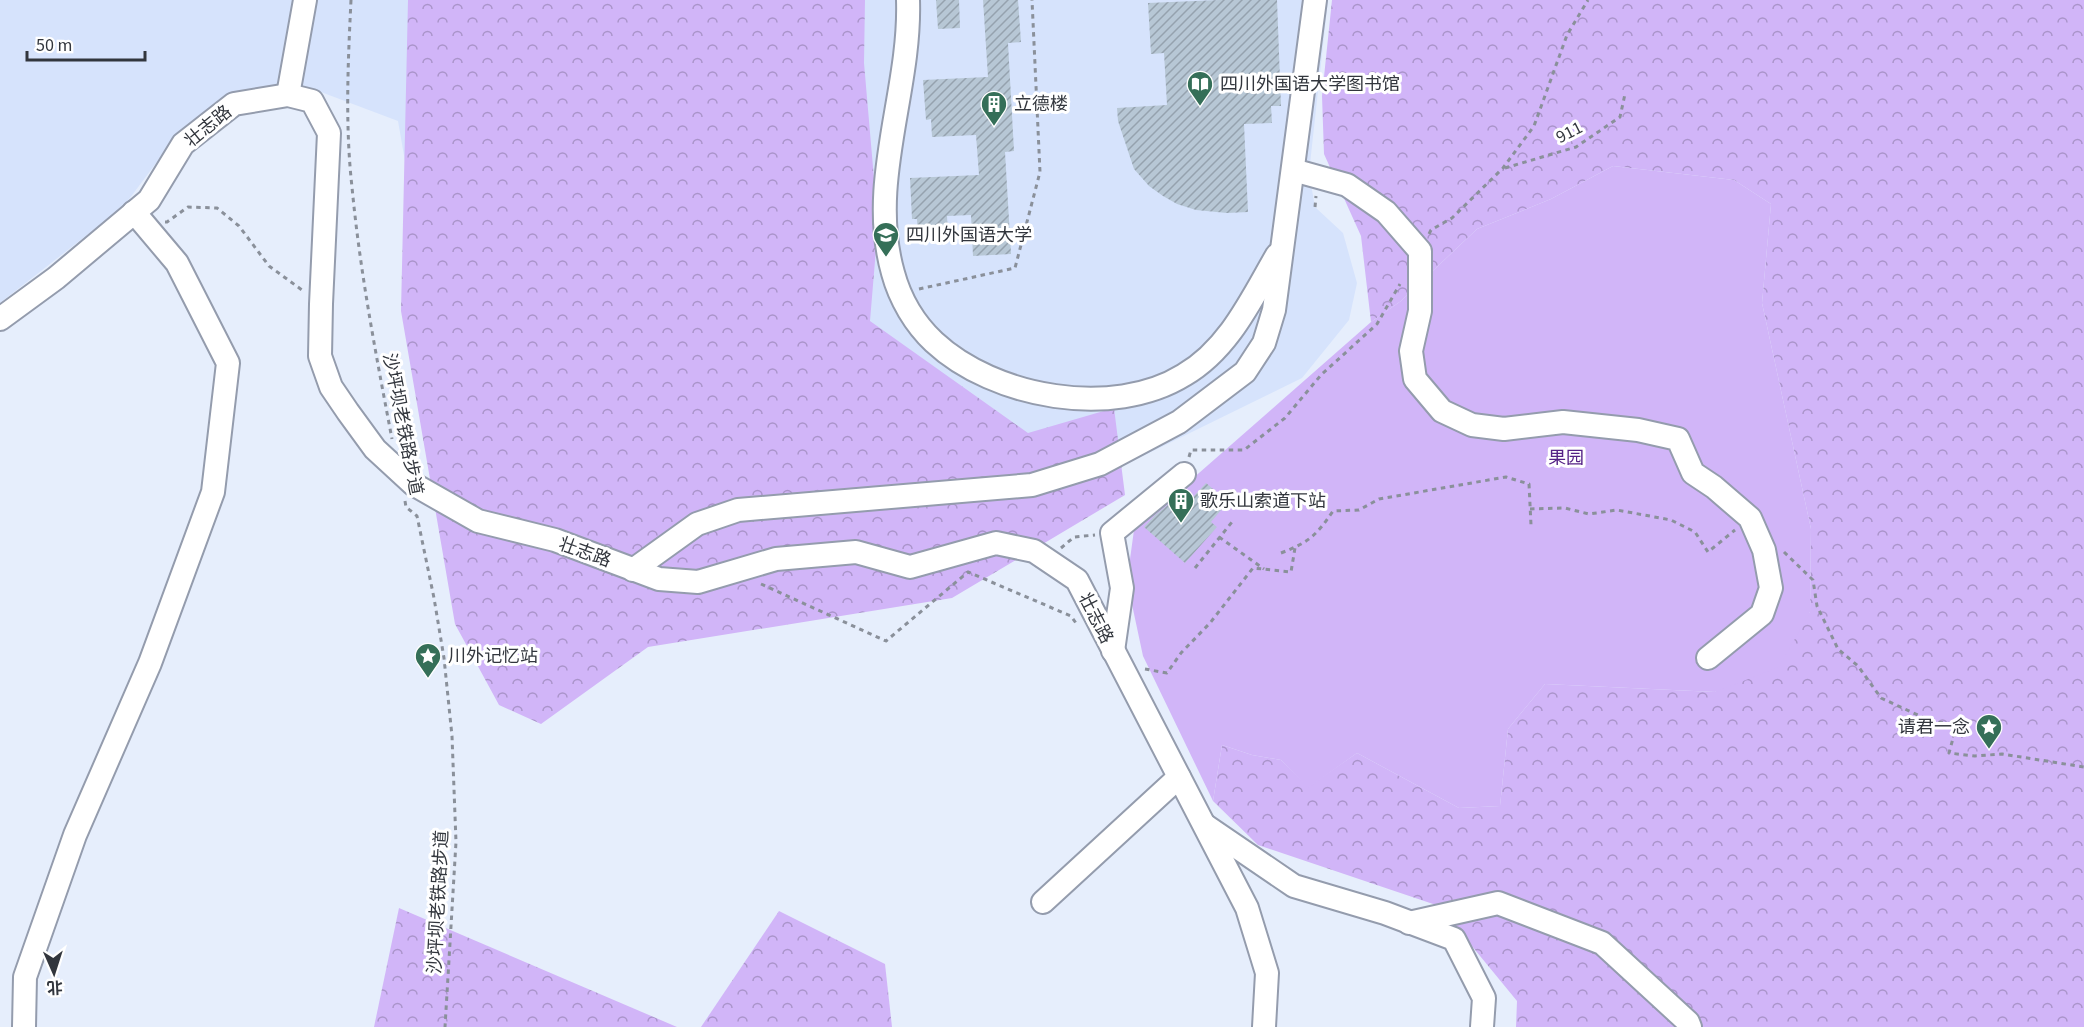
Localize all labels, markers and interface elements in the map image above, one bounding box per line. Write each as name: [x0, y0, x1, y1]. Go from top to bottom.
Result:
scale bar: [27, 24, 146, 62]
text: 50 m: [36, 33, 72, 58]
library icon: 四川外国语大学图书馆: [1185, 69, 1215, 107]
place label: 四川外国语大学图书馆: [1220, 72, 1400, 97]
building icon: 立德楼: [979, 89, 1009, 127]
place label: 立德楼: [1014, 92, 1068, 117]
street label: 壮志路: [179, 100, 237, 153]
street label: 911: [1552, 115, 1587, 150]
school or university icon: 四川外国语大学: [871, 220, 901, 258]
place label: 四川外国语大学: [906, 223, 1032, 248]
street label: 沙坪坝老铁路步道: [377, 351, 429, 497]
park label: 果园: [1548, 446, 1584, 471]
building icon: 歌乐山索道下站: [1166, 486, 1196, 524]
place label: 歌乐山索道下站: [1200, 489, 1326, 514]
street label: 壮志路: [555, 531, 614, 573]
street label: 壮志路: [1072, 588, 1119, 648]
place icon: 川外记忆站: [413, 641, 443, 679]
place label: 川外记忆站: [448, 644, 538, 669]
place icon: 请君一念: [1974, 712, 2004, 750]
place label: 请君一念: [1898, 715, 1970, 740]
street label: 沙坪坝老铁路步道: [422, 829, 455, 975]
north arrow: [24, 943, 84, 1003]
text: 北: [46, 976, 63, 998]

